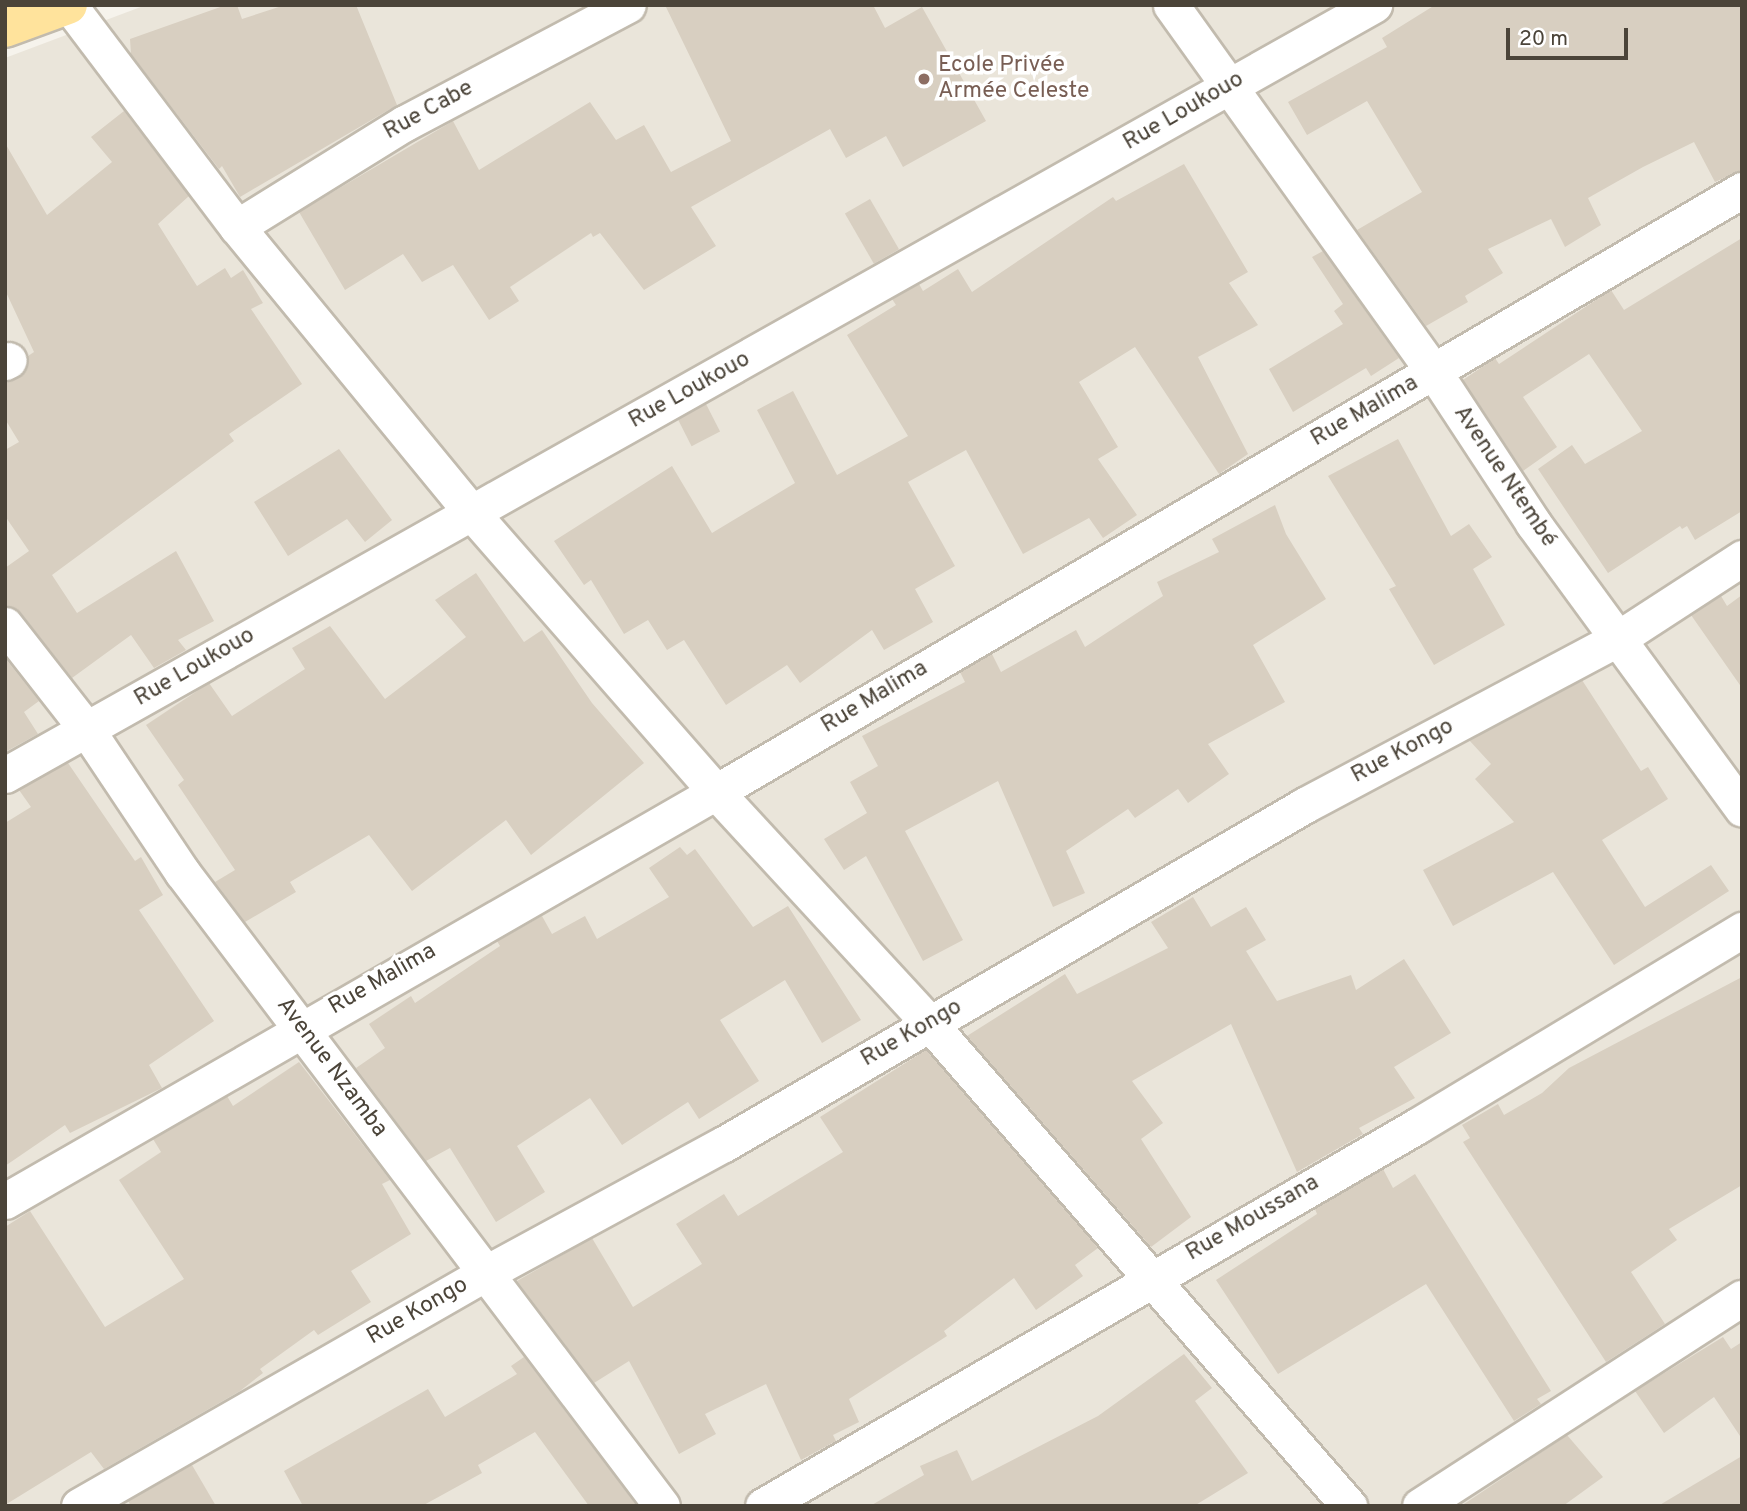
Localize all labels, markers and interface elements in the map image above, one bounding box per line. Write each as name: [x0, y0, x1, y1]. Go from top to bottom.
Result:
scale bar: [1509, 14, 1632, 58]
text: 20 m: [1519, 26, 1568, 53]
place label: Ecole Privée Armée Celeste: [938, 52, 1089, 106]
street label: Rue Loukouo: [1119, 66, 1249, 158]
marker: Ecole Privée Armée Celeste: [916, 71, 932, 87]
street label: Rue Cabe: [379, 75, 479, 147]
street label: Rue Loukouo: [625, 346, 755, 436]
street label: Rue Malima: [1307, 370, 1423, 454]
street label: Avenue Ntembé: [1446, 401, 1562, 553]
street label: Rue Loukouo: [130, 622, 260, 714]
street label: Rue Malima: [817, 656, 933, 740]
street label: Rue Kongo: [1347, 714, 1459, 790]
street label: Rue Malima: [325, 938, 441, 1022]
street label: Avenue Nzamba: [270, 993, 392, 1143]
street label: Rue Kongo: [857, 994, 967, 1074]
street label: Rue Moussana: [1182, 1170, 1324, 1268]
street label: Rue Kongo: [363, 1272, 473, 1352]

